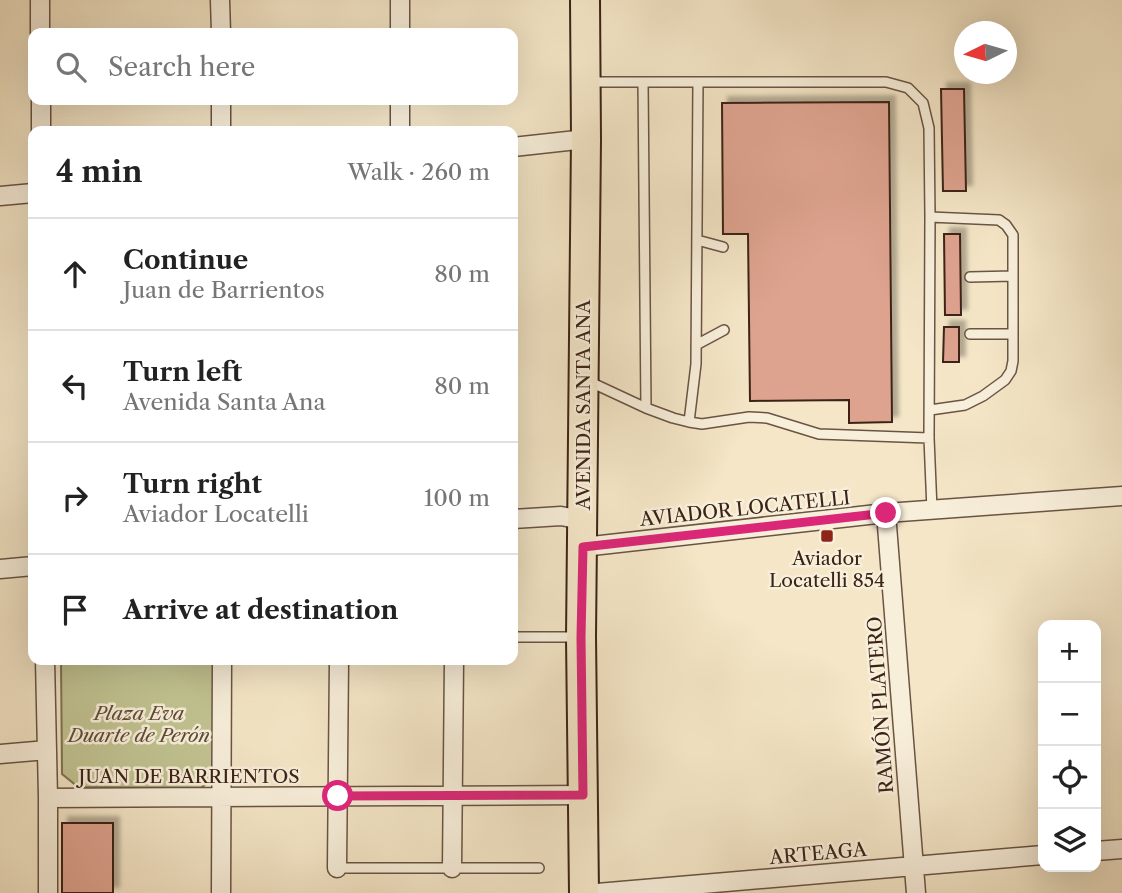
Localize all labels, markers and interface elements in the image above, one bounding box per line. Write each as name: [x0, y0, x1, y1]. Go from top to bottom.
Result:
north arrow: [954, 21, 1017, 84]
search box: [28, 28, 518, 105]
icon: search: [52, 48, 90, 86]
text: Search here: [108, 51, 255, 83]
text: 4 min: [56, 153, 142, 190]
text: Walk · 260 m: [348, 158, 490, 186]
text: Continue: [123, 244, 248, 276]
icon: ahead: [56, 255, 94, 293]
text: 80 m: [434, 260, 490, 288]
text: Juan de Barrientos: [123, 276, 325, 304]
street label: AVENIDA SANTA ANA: [572, 299, 595, 511]
text: Turn left: [123, 356, 242, 388]
icon: left: [56, 367, 94, 405]
text: 80 m: [434, 372, 490, 400]
text: Avenida Santa Ana: [123, 388, 326, 416]
text: Turn right: [123, 468, 262, 500]
icon: right: [56, 479, 94, 517]
text: 100 m: [424, 484, 490, 512]
street label: AVIADOR LOCATELLI: [638, 486, 851, 531]
route end: [870, 497, 901, 528]
text: Aviador Locatelli: [123, 500, 309, 528]
marker: Aviador Locatelli 854: [819, 528, 835, 544]
place label: Aviador Locatelli 854: [769, 547, 885, 592]
icon: arrive: [56, 591, 94, 629]
text: Arrive at destination: [123, 594, 398, 626]
street label: RAMÓN PLATERO: [863, 616, 898, 794]
map controls: [1038, 620, 1101, 872]
button: +: [1038, 620, 1101, 683]
button: −: [1038, 683, 1101, 746]
park label: Plaza Eva Duarte de Perón: [66, 702, 210, 747]
button: locate: [1038, 746, 1101, 809]
street label: JUAN DE BARRIENTOS: [75, 765, 300, 788]
route start: [322, 780, 353, 811]
button: layers: [1038, 809, 1101, 872]
street label: ARTEAGA: [767, 838, 869, 869]

